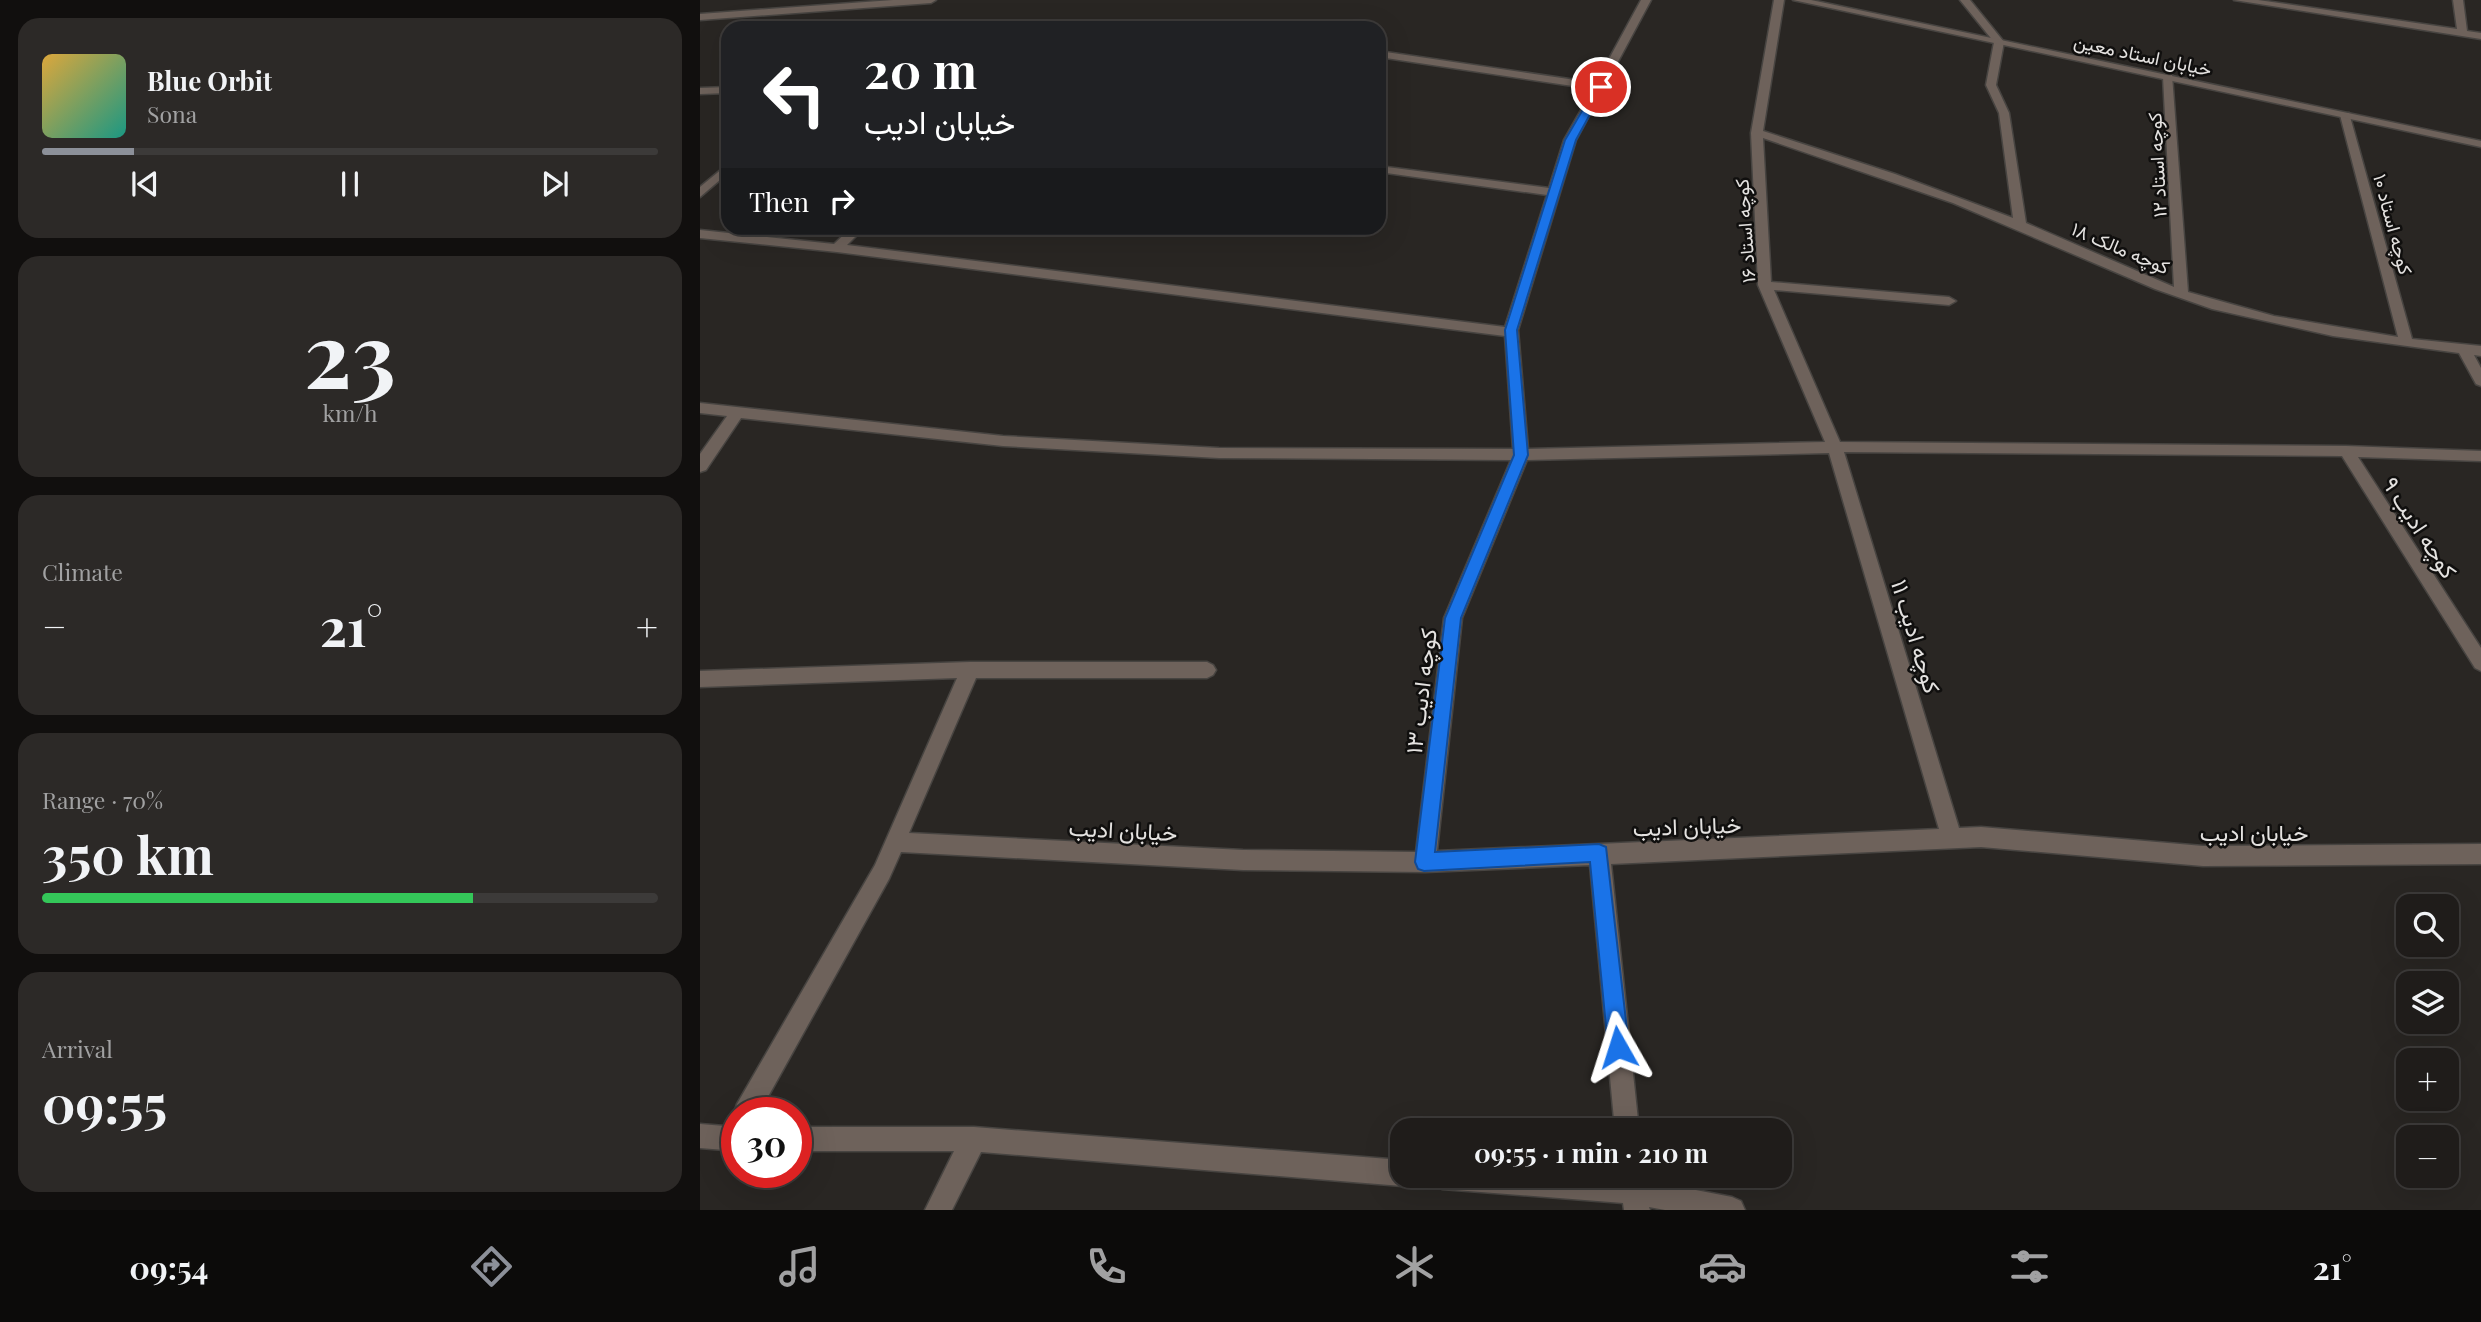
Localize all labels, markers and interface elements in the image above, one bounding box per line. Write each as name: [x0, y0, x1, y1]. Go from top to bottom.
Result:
street label: خیابان استاد معین: [2072, 27, 2214, 81]
text: 20 m: [864, 36, 977, 101]
icon: left: [749, 49, 840, 140]
pin: [1571, 57, 1631, 117]
text: Blue Orbit: [147, 63, 272, 98]
icon: arrive: [1582, 68, 1620, 106]
text: Sona: [147, 98, 197, 129]
text: خیابان ادیب: [864, 99, 1015, 142]
street label: کوچه استاد ۱۲: [2140, 112, 2174, 218]
icon: previous: [126, 165, 164, 203]
icon: pause: [331, 165, 369, 203]
icon: next: [536, 165, 574, 203]
street label: کوچه استاد ۱۰: [2366, 171, 2420, 278]
street label: کوچه استاد ۱۶: [1727, 178, 1763, 284]
icon: right: [823, 182, 861, 220]
text: Then: [749, 184, 809, 219]
street label: کوچه مالک ۱۸: [2067, 215, 2174, 281]
text: 23: [304, 291, 396, 412]
text: km/h: [322, 397, 378, 428]
street label: کوچه ادیب ۹: [2375, 470, 2465, 585]
text: Climate: [42, 556, 123, 587]
street label: کوچه ادیب ۱۱: [1883, 575, 1949, 697]
text: 21°: [320, 591, 383, 660]
text: −: [42, 600, 67, 651]
text: +: [636, 600, 658, 651]
street label: کوچه ادیب ۱۳: [1397, 627, 1445, 756]
text: Range · 70%: [42, 784, 163, 815]
street label: خیابان ادیب: [1632, 808, 1742, 842]
street label: خیابان ادیب: [1068, 811, 1178, 847]
street label: خیابان ادیب: [2200, 816, 2308, 847]
text: 350 km: [42, 819, 214, 888]
map controls: [2396, 894, 2459, 1188]
button: search: [2396, 894, 2459, 957]
button: layers: [2396, 971, 2459, 1034]
position arrow: [1581, 1010, 1655, 1084]
text: Arrival: [42, 1033, 113, 1064]
button: +: [2396, 1048, 2459, 1111]
text: 09:55: [42, 1068, 167, 1137]
speed limit sign: 30: [721, 1097, 812, 1188]
button: −: [2396, 1125, 2459, 1188]
text: 09:55 · 1 min · 210 m: [1474, 1135, 1708, 1170]
icon: directions: [467, 1242, 516, 1291]
icon: music: [775, 1242, 824, 1291]
icon: phone: [1082, 1242, 1131, 1291]
icon: climate: [1390, 1242, 1439, 1291]
icon: car: [1698, 1242, 1747, 1291]
icon: filters: [2005, 1242, 2054, 1291]
text: 09:54: [129, 1245, 209, 1288]
text: 21°: [2313, 1245, 2352, 1288]

